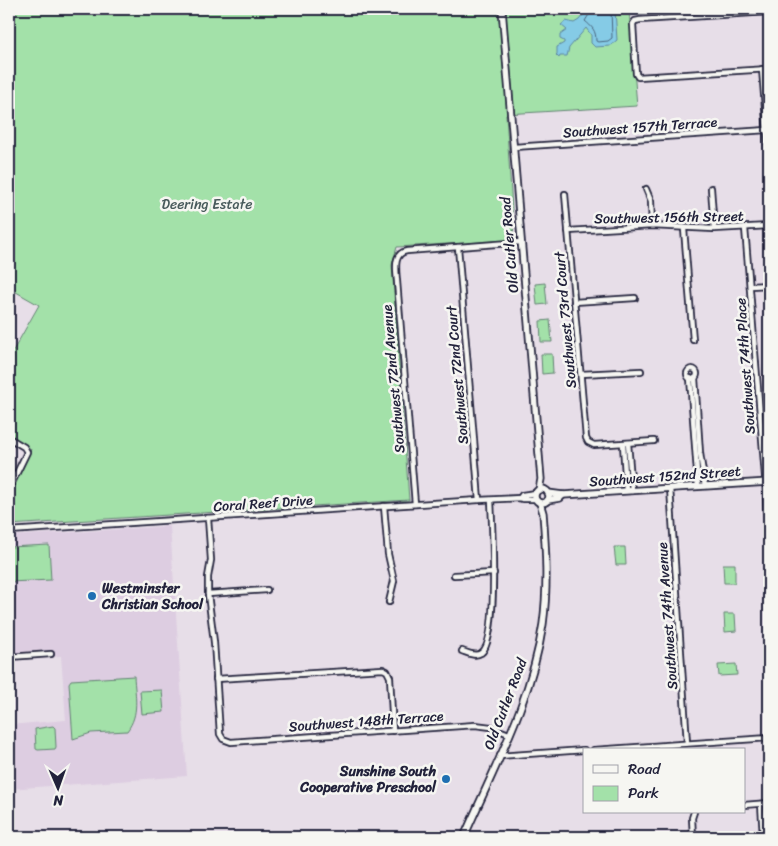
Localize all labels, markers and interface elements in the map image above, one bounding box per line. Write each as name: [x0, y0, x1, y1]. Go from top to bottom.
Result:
street label: Southwest 157th Terrace: [562, 110, 718, 145]
park label: Deering Estate: [162, 192, 252, 217]
street label: Old Cutler Road: [493, 194, 526, 294]
street label: Southwest 156th Street: [594, 204, 744, 231]
street label: Southwest 73rd Court: [547, 249, 584, 389]
street label: Southwest 74th Place: [728, 297, 763, 435]
street label: Southwest 72nd Avenue: [375, 303, 412, 454]
street label: Southwest 72nd Court: [439, 303, 476, 445]
street label: Southwest 152nd Street: [588, 459, 742, 494]
street label: Coral Reef Drive: [212, 488, 314, 519]
street label: Southwest 74th Avenue: [650, 541, 685, 690]
place label: Westminster Christian School: [101, 576, 204, 617]
marker: Westminster Christian School: [86, 590, 98, 602]
street label: Old Cutler Road: [477, 653, 535, 754]
street label: Southwest 148th Terrace: [288, 704, 445, 739]
legend: [583, 748, 746, 814]
text: Road: [628, 756, 661, 782]
place label: Sunshine South Cooperative Preschool: [299, 759, 437, 800]
north arrow: [32, 764, 82, 814]
marker: Sunshine South Cooperative Preschool: [440, 773, 452, 785]
text: Park: [628, 780, 659, 806]
text: N: [53, 788, 65, 813]

